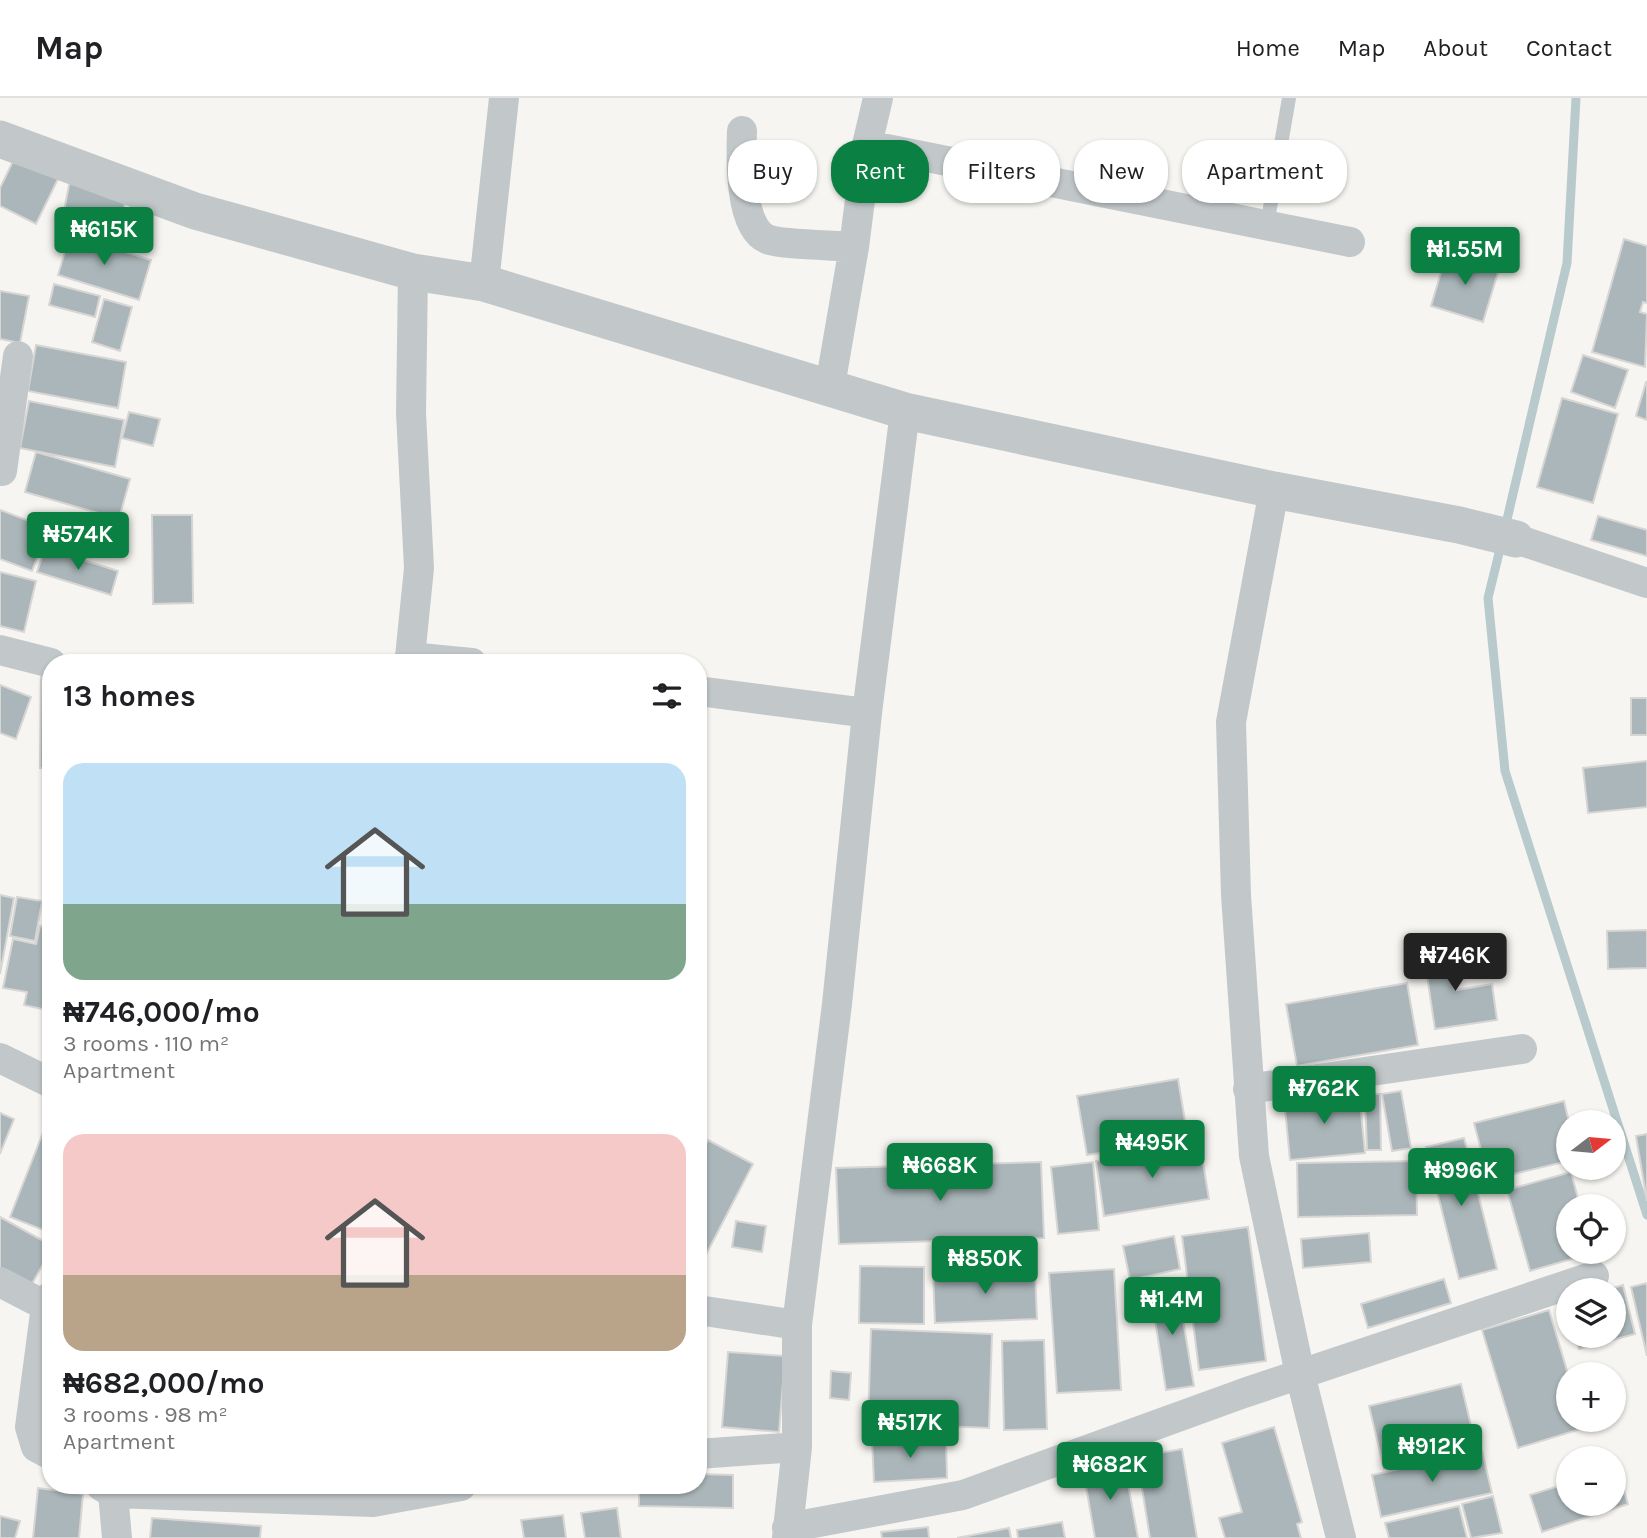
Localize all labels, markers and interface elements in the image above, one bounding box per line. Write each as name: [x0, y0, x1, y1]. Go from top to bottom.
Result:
text: Map: [35, 29, 103, 67]
text: Home: [1236, 34, 1300, 62]
text: Map: [1338, 34, 1385, 62]
text: About: [1423, 34, 1488, 62]
text: Contact: [1526, 34, 1612, 62]
chip: Buy: [728, 140, 817, 203]
chip: Rent: [831, 140, 929, 203]
chip: Filters: [943, 140, 1060, 203]
chip: New: [1074, 140, 1168, 203]
chip: Apartment: [1182, 140, 1347, 203]
pin: ₦615K: [55, 208, 153, 267]
text: ₦615K: [70, 216, 138, 243]
pin: ₦1.55M: [1408, 228, 1522, 287]
text: ₦1.55M: [1427, 236, 1503, 263]
pin: ₦574K: [29, 512, 127, 572]
text: ₦574K: [43, 521, 113, 548]
icon: filters: [648, 677, 686, 715]
text: 13 homes: [63, 678, 196, 714]
icon: home: [312, 809, 438, 935]
pin: ₦746K: [1406, 934, 1504, 993]
text: ₦746K: [1420, 942, 1490, 969]
text: ₦746,000/mo: [63, 994, 260, 1030]
text: 3 rooms · 110 m²: [63, 1030, 229, 1057]
text: Apartment: [63, 1057, 175, 1084]
pin: ₦762K: [1275, 1066, 1373, 1126]
text: ₦762K: [1289, 1075, 1359, 1102]
north arrow: [1556, 1110, 1626, 1180]
map controls: [1556, 1110, 1626, 1516]
pin: ₦495K: [1103, 1121, 1201, 1180]
text: ₦495K: [1116, 1129, 1188, 1156]
pin: ₦668K: [891, 1144, 989, 1203]
pin: ₦996K: [1412, 1148, 1510, 1208]
text: ₦668K: [903, 1152, 977, 1179]
text: ₦996K: [1424, 1157, 1498, 1184]
icon: home: [312, 1180, 438, 1306]
button: locate: [1556, 1194, 1626, 1264]
pin: ₦850K: [936, 1236, 1034, 1296]
text: ₦850K: [948, 1245, 1022, 1272]
pin: ₦1.4M: [1123, 1278, 1221, 1337]
button: layers: [1556, 1278, 1626, 1348]
text: ₦1.4M: [1140, 1286, 1204, 1313]
button: +: [1556, 1362, 1626, 1432]
text: ₦682,000/mo: [63, 1365, 265, 1401]
pin: ₦517K: [861, 1400, 959, 1460]
text: 3 rooms · 98 m²: [63, 1401, 228, 1428]
text: ₦517K: [878, 1409, 942, 1436]
pin: ₦912K: [1383, 1424, 1481, 1484]
text: Apartment: [63, 1428, 175, 1455]
text: ₦912K: [1398, 1433, 1466, 1460]
pin: ₦682K: [1061, 1442, 1159, 1502]
button: −: [1556, 1446, 1626, 1516]
text: ₦682K: [1073, 1451, 1147, 1478]

